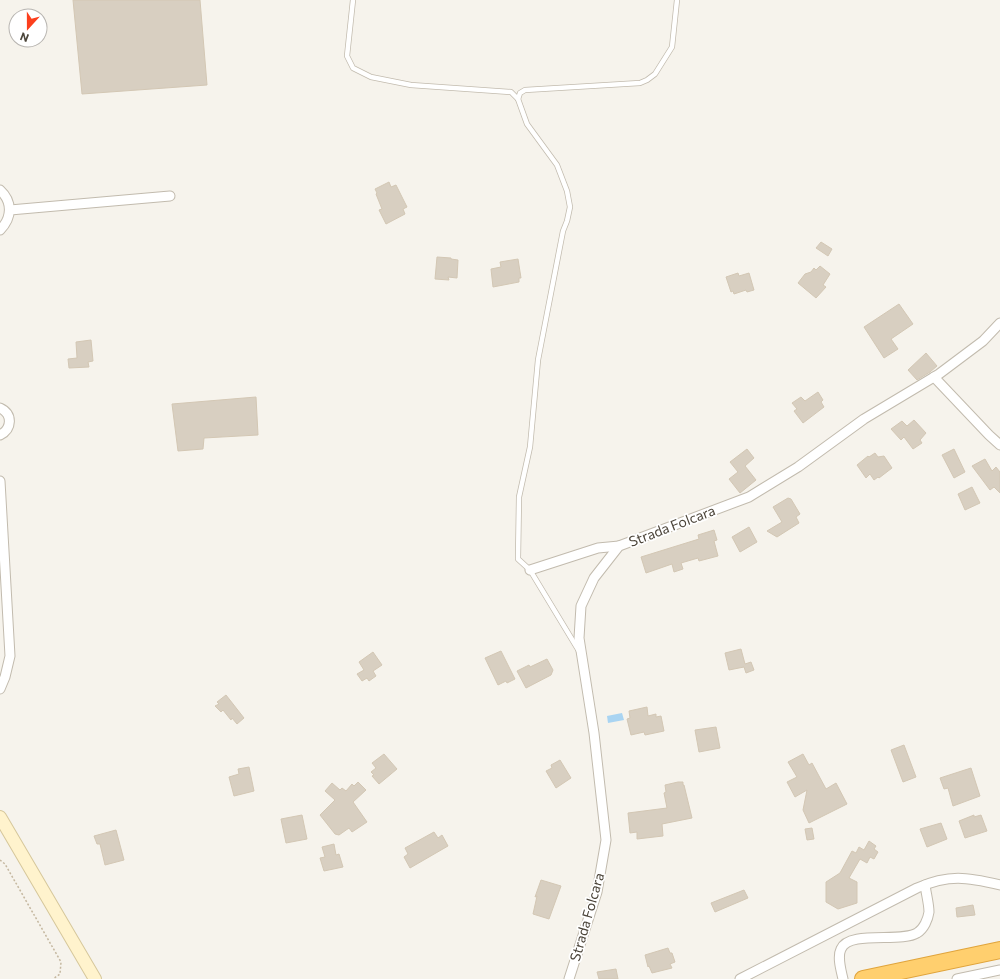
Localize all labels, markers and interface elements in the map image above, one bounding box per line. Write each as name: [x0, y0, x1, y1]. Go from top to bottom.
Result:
north arrow: [8, 8, 48, 48]
text: N: [18, 30, 30, 45]
street label: Strada Folcara: [626, 501, 718, 550]
street label: Strada Folcara: [566, 871, 607, 963]

